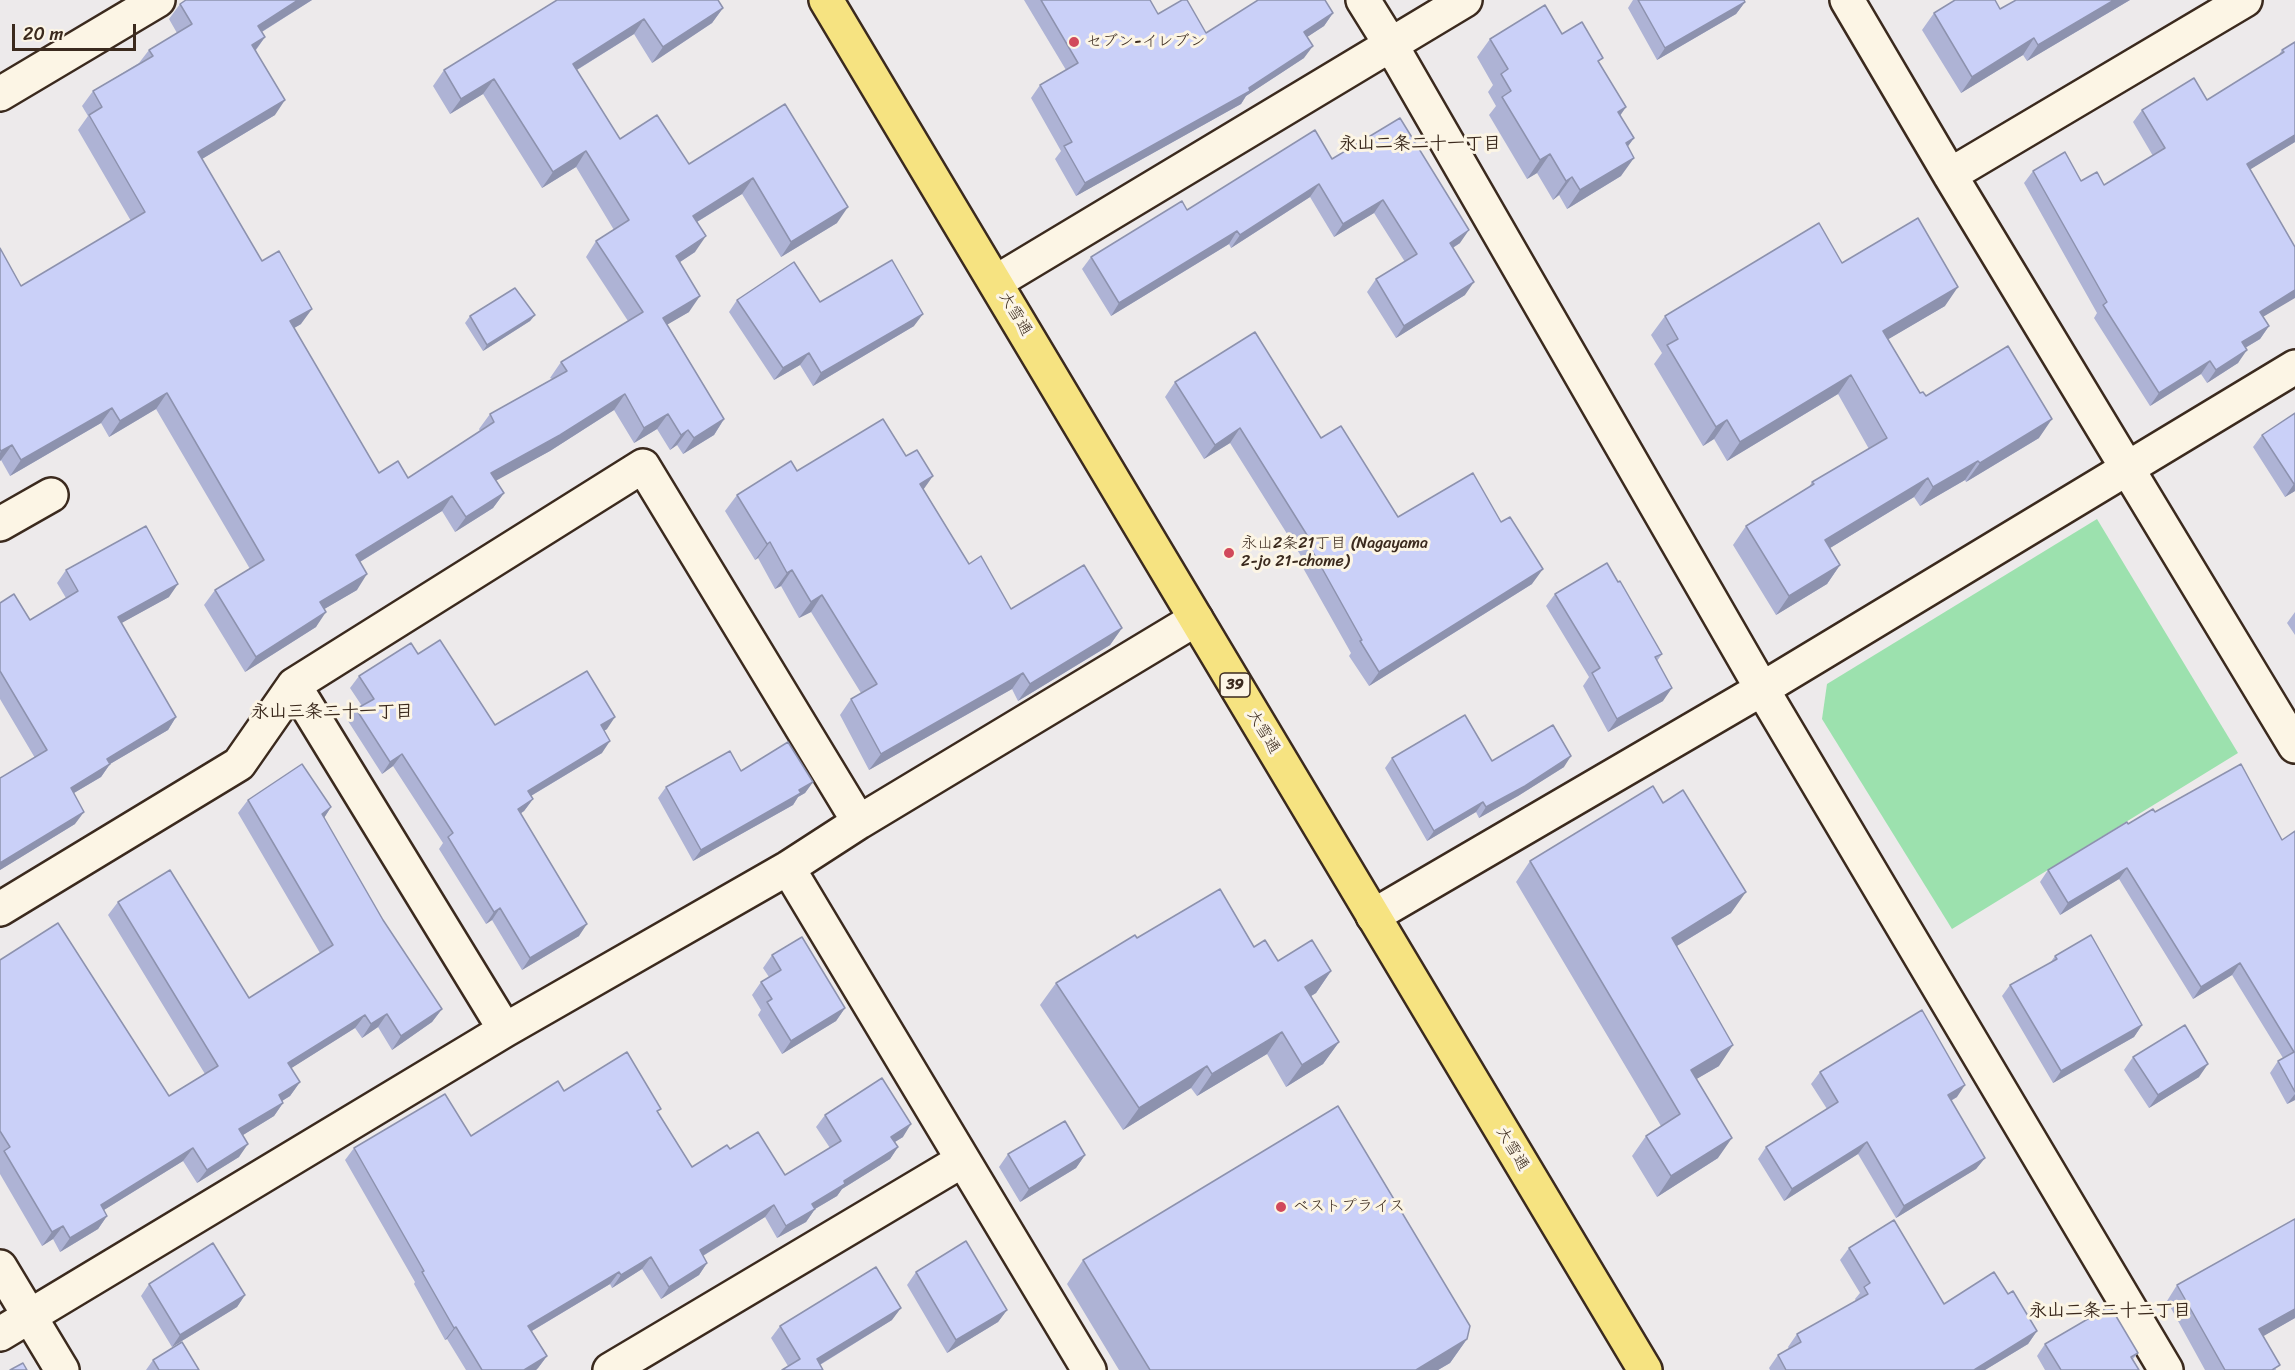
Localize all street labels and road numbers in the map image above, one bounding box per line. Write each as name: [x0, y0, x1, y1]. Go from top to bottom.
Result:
street label: 大雪通: [994, 288, 1036, 340]
road number: 39: [1220, 673, 1250, 697]
street label: 大雪通: [1242, 706, 1284, 758]
street label: 大雪通: [1491, 1123, 1533, 1175]

